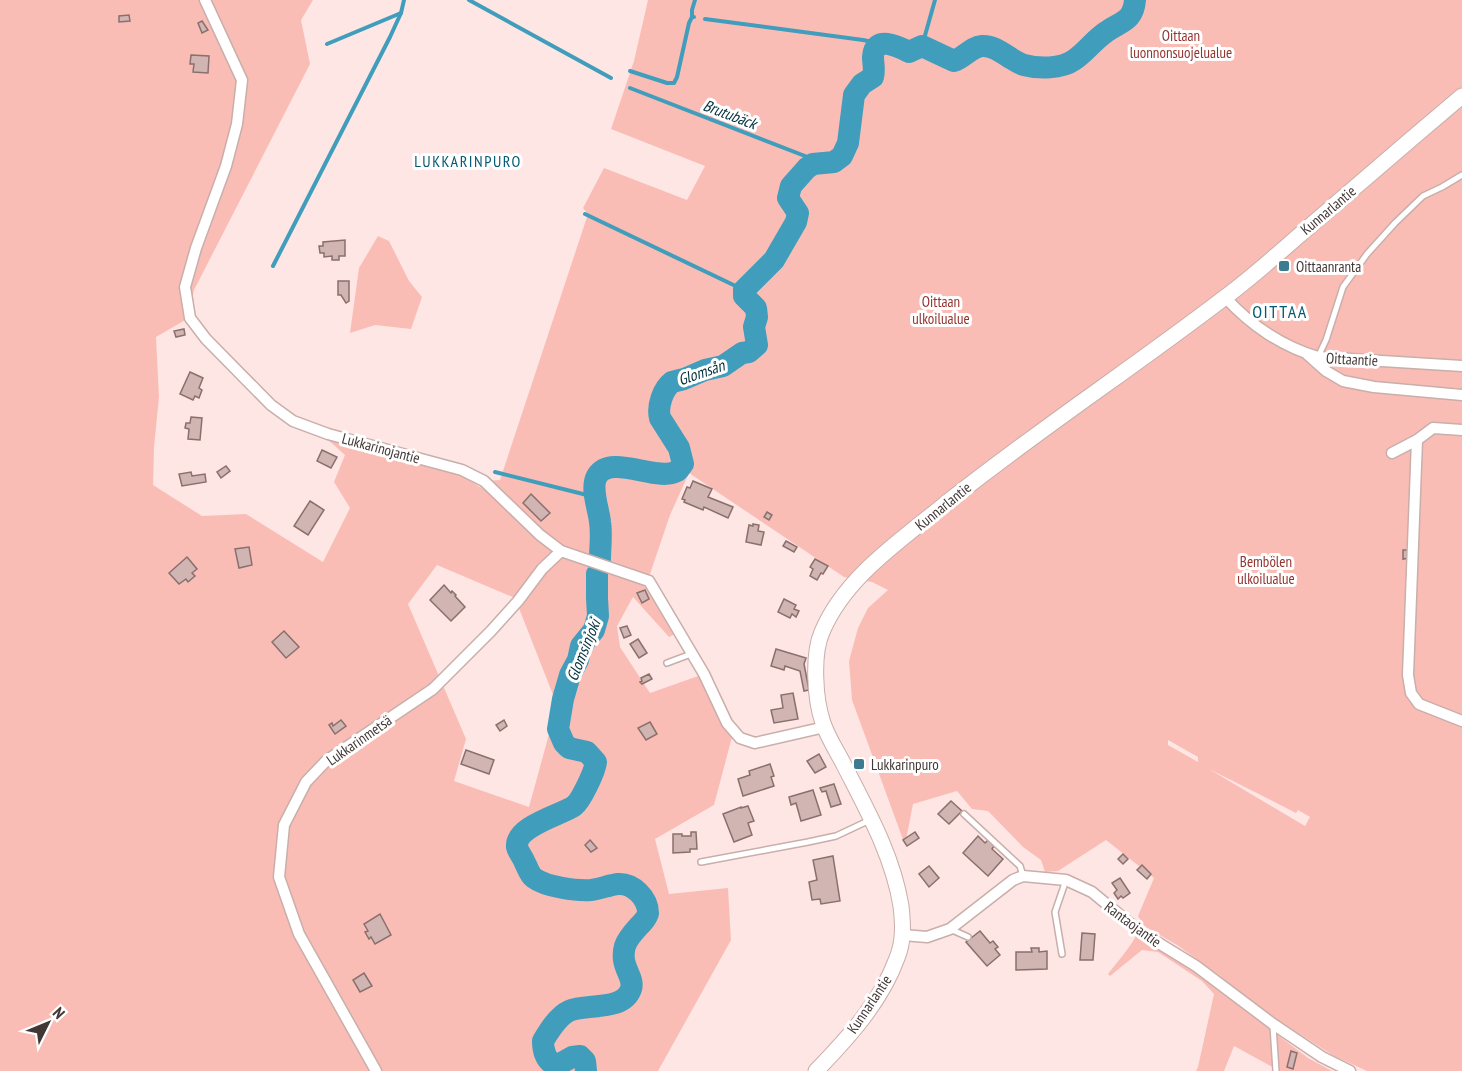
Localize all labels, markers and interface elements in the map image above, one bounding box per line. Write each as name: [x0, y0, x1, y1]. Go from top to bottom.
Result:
park label: Oittaan luonnonsuojelualue: [1130, 26, 1232, 62]
water label: Brutubäck: [701, 95, 761, 134]
district label: LUKKARINPURO: [414, 151, 522, 171]
street label: Kunnarlantie: [1296, 181, 1360, 239]
place label: Oittaanranta: [1296, 257, 1361, 276]
marker: Oittaanranta: [1277, 259, 1291, 273]
park label: Oittaan ulkoilualue: [912, 292, 970, 328]
district label: OITTAA: [1252, 300, 1308, 323]
street label: Oittaantie: [1326, 348, 1378, 370]
water label: Glomsån: [675, 354, 728, 389]
street label: Lukkarinojantie: [340, 428, 422, 468]
street label: Kunnarlantie: [911, 478, 975, 534]
park label: Bembölen ulkoilualue: [1237, 552, 1295, 588]
water label: Glomsinjoki: [562, 614, 605, 684]
street label: Lukkarinmetsä: [323, 711, 395, 769]
place label: Lukkarinpuro: [871, 755, 939, 774]
marker: Lukkarinpuro: [852, 757, 866, 771]
street label: Rantaojantie: [1101, 897, 1165, 951]
street label: Kunnarlantie: [843, 971, 895, 1037]
north arrow: [18, 993, 78, 1053]
text: N: [49, 1003, 69, 1023]

